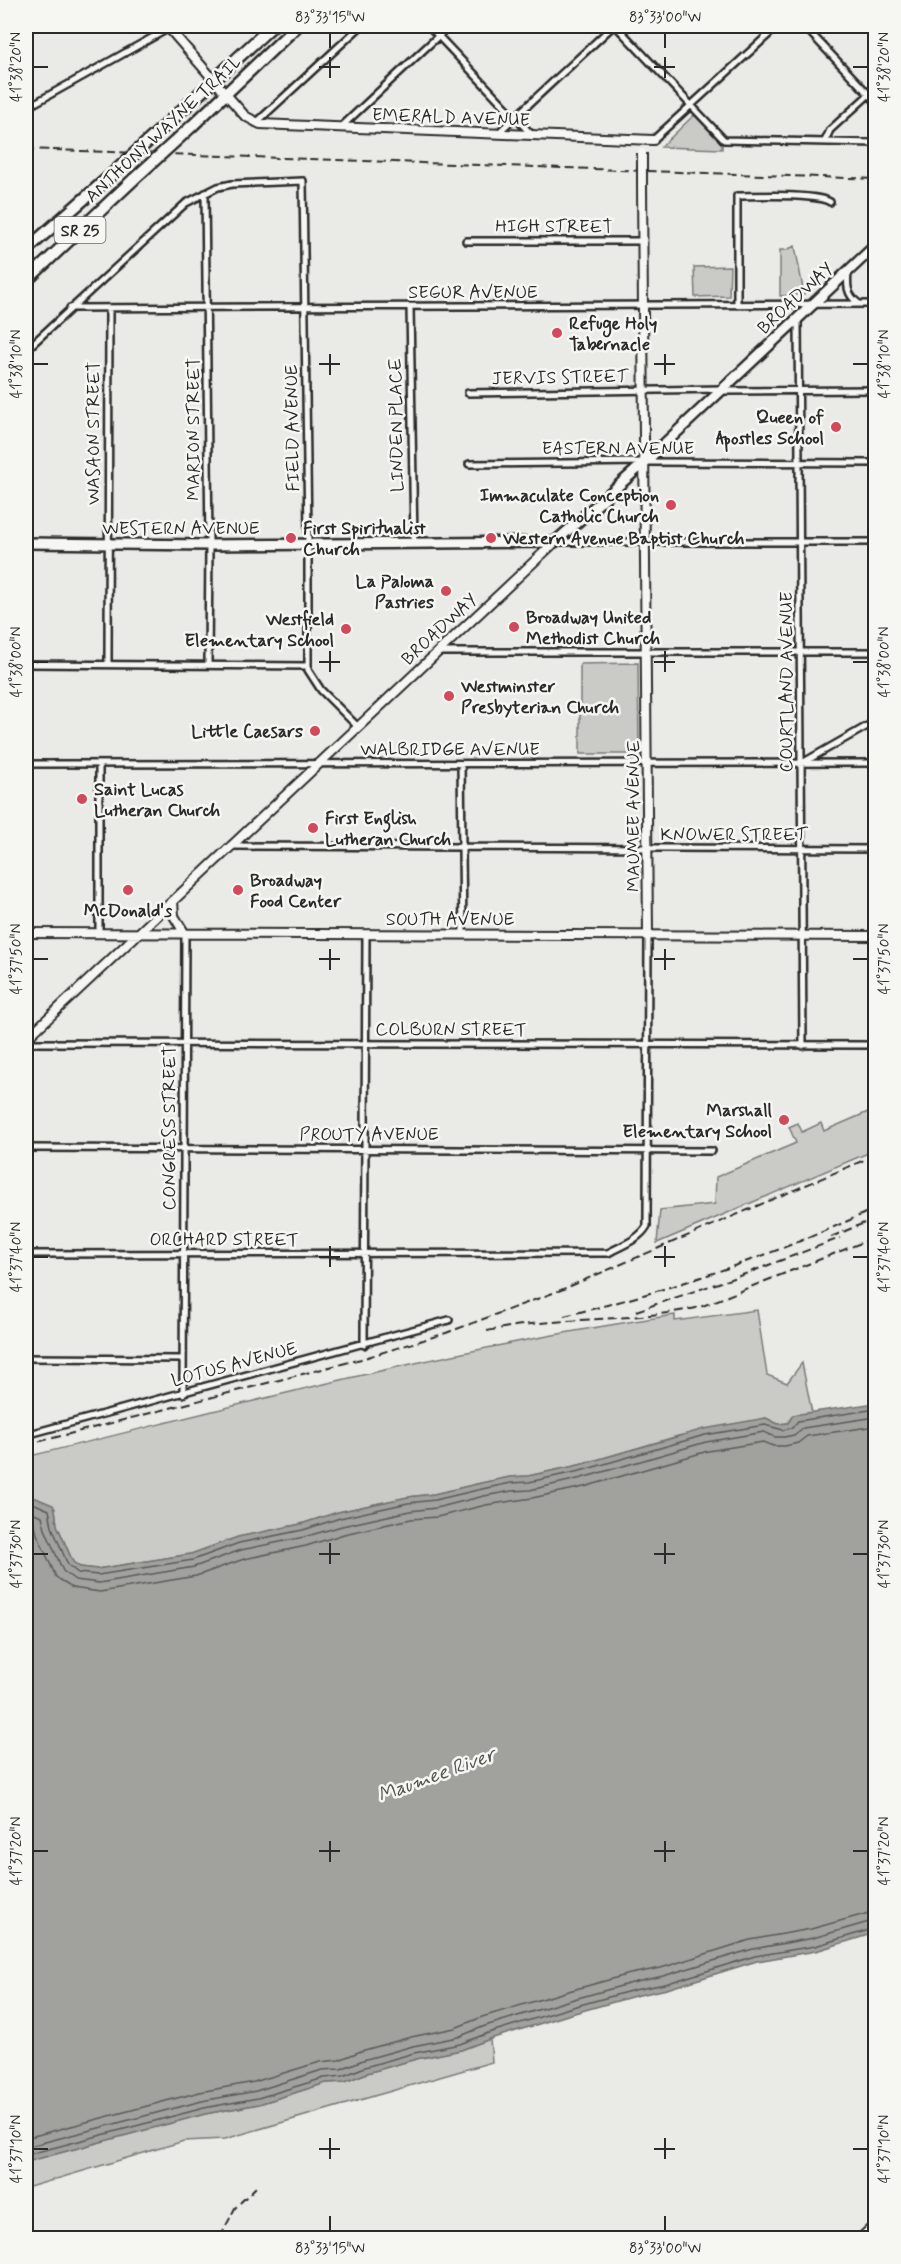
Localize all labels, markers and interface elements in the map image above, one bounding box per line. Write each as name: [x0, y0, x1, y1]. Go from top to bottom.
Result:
text: 83°33'15"W: [295, 8, 365, 28]
text: 83°33'00"W: [629, 8, 701, 28]
text: 41°38'20"N: [7, 32, 27, 102]
text: 41°38'20"N: [875, 32, 895, 102]
street label: ANTHONY WAYNE TRAIL: [80, 51, 247, 208]
street label: EMERALD AVENUE: [372, 103, 530, 133]
street label: HIGH STREET: [495, 215, 613, 239]
road number: SR 25: [54, 217, 106, 243]
street label: BROADWAY: [753, 257, 839, 340]
street label: SEGUR AVENUE: [408, 281, 538, 305]
place label: Refuge Holy Tabernacle: [569, 312, 657, 357]
marker: Refuge Holy Tabernacle: [550, 326, 564, 340]
text: 41°38'10"N: [7, 329, 27, 399]
text: 41°38'10"N: [875, 329, 895, 399]
street label: MARION STREET: [182, 357, 206, 501]
street label: LINDEN PLACE: [384, 358, 410, 492]
street label: WASAON STREET: [82, 361, 106, 505]
street label: FIELD AVENUE: [280, 364, 306, 492]
street label: JERVIS STREET: [491, 365, 629, 391]
place label: Queen of Apostles School: [716, 406, 824, 452]
marker: Queen of Apostles School: [829, 420, 843, 434]
street label: EASTERN AVENUE: [542, 437, 694, 461]
place label: Immaculate Conception Catholic Church: [480, 484, 659, 529]
marker: Immaculate Conception Catholic Church: [664, 498, 678, 512]
street label: WESTERN AVENUE: [102, 517, 260, 541]
place label: First Spiritualist Church: [303, 517, 426, 562]
place label: Western Avenue Baptist Church: [502, 527, 745, 551]
marker: First Spiritualist Church: [284, 531, 298, 545]
marker: Western Avenue Baptist Church: [484, 531, 498, 545]
place label: La Paloma Pastries: [356, 570, 434, 615]
marker: La Paloma Pastries: [439, 584, 453, 598]
street label: BROADWAY: [397, 588, 483, 671]
street label: COURTLAND AVENUE: [775, 591, 799, 773]
place label: Broadway United Methodist Church: [526, 606, 660, 651]
place label: Westfield Elementary School: [184, 608, 334, 653]
marker: Broadway United Methodist Church: [507, 620, 521, 634]
marker: Westfield Elementary School: [339, 622, 353, 636]
text: 41°38'00"N: [7, 627, 27, 697]
text: 41°38'00"N: [875, 627, 895, 697]
place label: Westminster Presbyterian Church: [460, 675, 619, 720]
marker: Westminster Presbyterian Church: [442, 689, 456, 703]
place label: Little Caesars: [191, 720, 303, 744]
marker: Little Caesars: [308, 724, 322, 738]
street label: WALBRIDGE AVENUE: [360, 738, 540, 762]
street label: MAUMEE AVENUE: [622, 740, 646, 892]
place label: Saint Lucas Lutheran Church: [94, 778, 221, 823]
marker: Saint Lucas Lutheran Church: [75, 792, 89, 806]
place label: First English Lutheran Church: [325, 807, 452, 852]
marker: First English Lutheran Church: [306, 821, 320, 835]
street label: KNOWER STREET: [660, 823, 809, 847]
place label: Broadway Food Center: [250, 869, 342, 914]
marker: McDonald's: [121, 883, 135, 897]
marker: Broadway Food Center: [231, 883, 245, 897]
place label: McDonald's: [84, 899, 172, 923]
street label: SOUTH AVENUE: [386, 908, 514, 932]
text: 41°37'50"N: [7, 924, 27, 994]
text: 41°37'50"N: [875, 924, 895, 994]
street label: COLBURN STREET: [375, 1018, 527, 1042]
street label: CONGRESS STREET: [158, 1046, 182, 1211]
place label: Marshall Elementary School: [622, 1099, 773, 1144]
marker: Marshall Elementary School: [777, 1113, 791, 1127]
street label: PROUTY AVENUE: [299, 1123, 439, 1147]
text: 41°37'40"N: [7, 1222, 27, 1292]
text: 41°37'40"N: [875, 1222, 895, 1292]
street label: ORCHARD STREET: [149, 1228, 299, 1252]
street label: LOTUS AVENUE: [169, 1337, 300, 1393]
text: 41°37'30"N: [7, 1520, 27, 1588]
text: 41°37'30"N: [875, 1520, 895, 1588]
water label: Maumee River: [374, 1741, 502, 1809]
text: 41°37'20"N: [7, 1816, 27, 1886]
text: 41°37'20"N: [875, 1816, 895, 1886]
text: 41°37'10"N: [7, 2115, 27, 2183]
text: 41°37'10"N: [875, 2115, 895, 2183]
text: 83°33'15"W: [295, 2239, 365, 2259]
text: 83°33'00"W: [629, 2239, 701, 2259]

